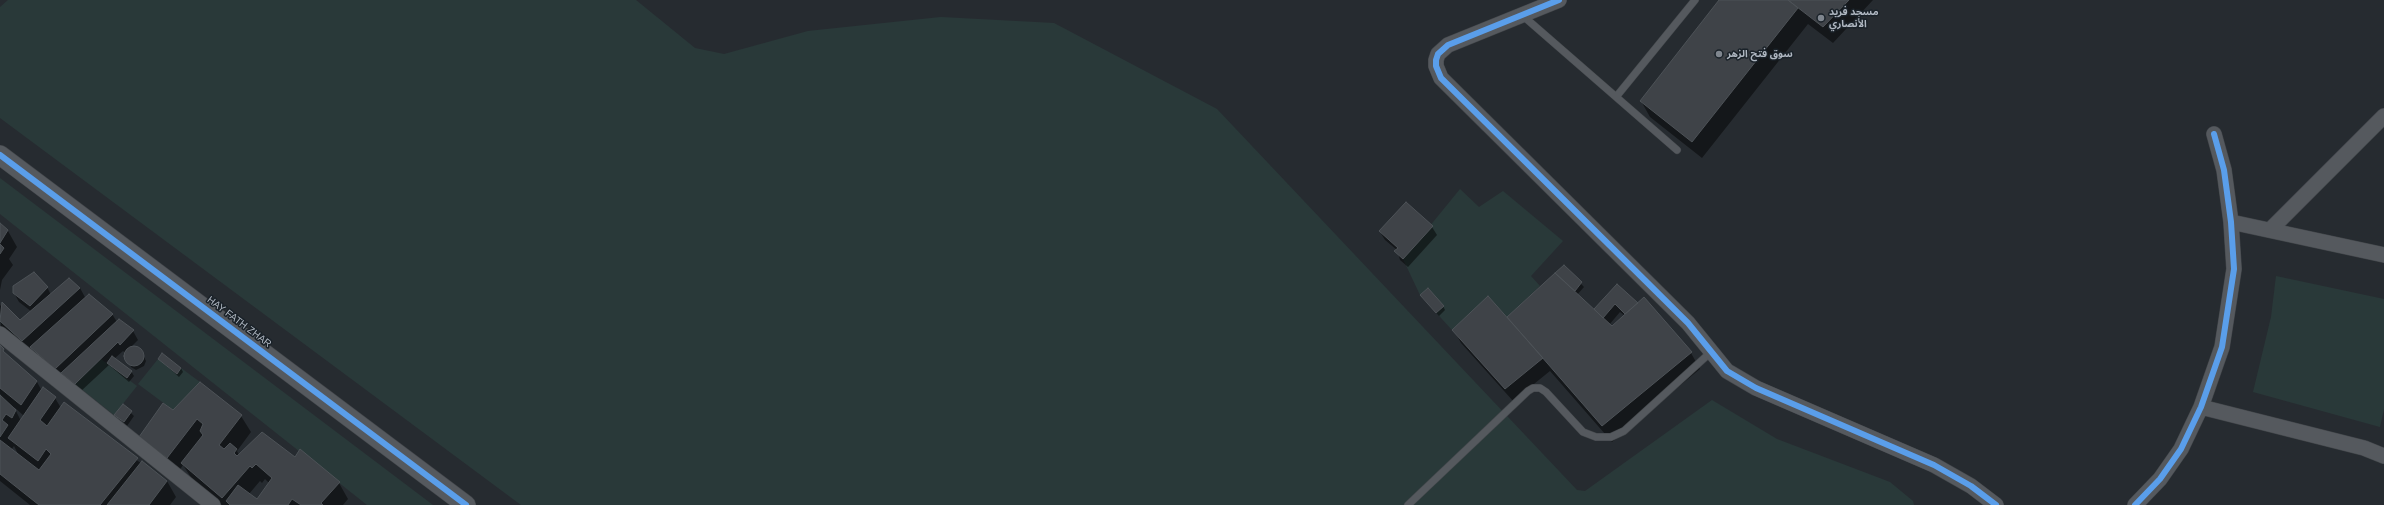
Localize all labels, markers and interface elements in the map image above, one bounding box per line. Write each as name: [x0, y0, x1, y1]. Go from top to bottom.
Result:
place label: مسجد فريد الأنصاري: [1829, 6, 1879, 30]
marker: مسجد فريد الأنصاري: [1816, 13, 1826, 23]
place label: سوق فتح الزهر: [1727, 48, 1793, 60]
marker: سوق فتح الزهر: [1714, 49, 1724, 59]
street label: HAY FATH ZHAR: [204, 294, 274, 350]

